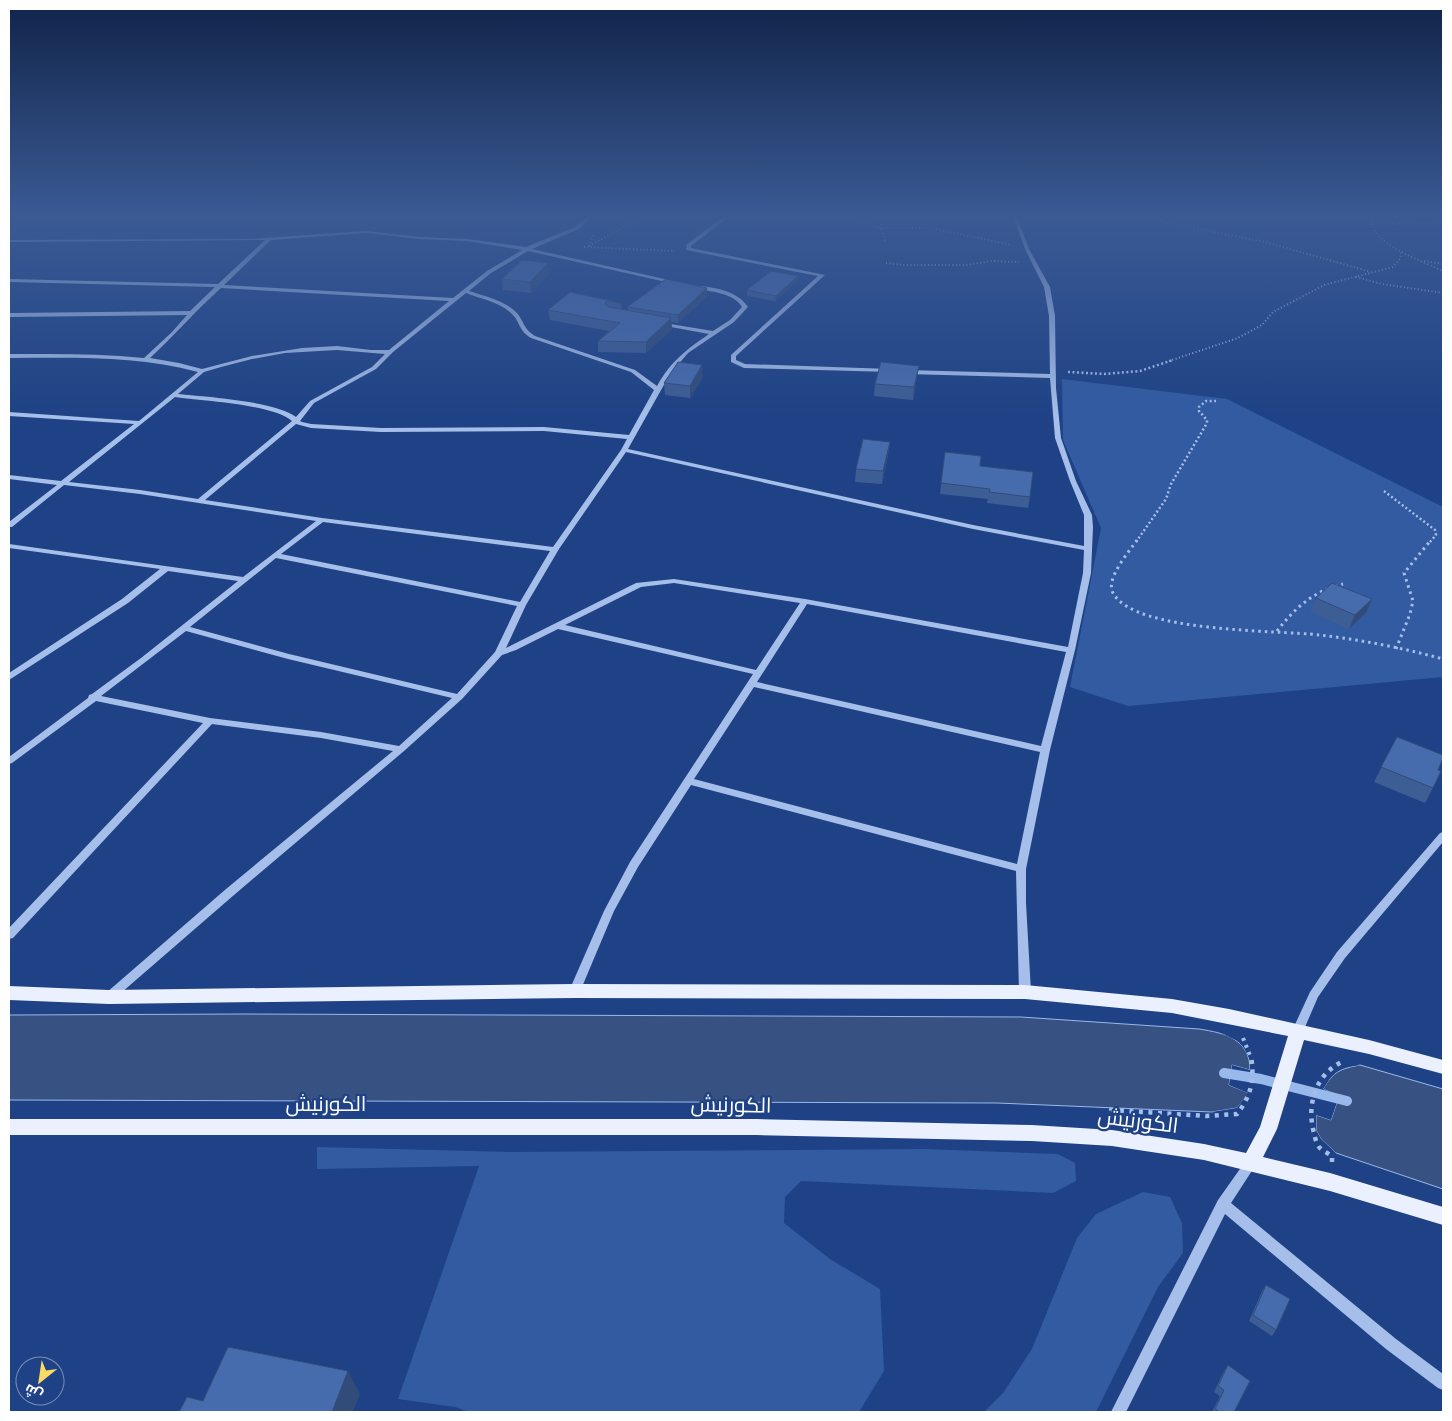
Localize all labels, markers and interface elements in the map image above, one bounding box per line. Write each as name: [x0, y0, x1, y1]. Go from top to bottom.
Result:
street label: الكورنيش: [286, 1092, 366, 1119]
street label: الكورنيش: [690, 1092, 772, 1121]
street label: الكورنيش: [1096, 1104, 1180, 1141]
north arrow: [15, 1356, 65, 1406]
text: ش: [22, 1379, 46, 1404]

